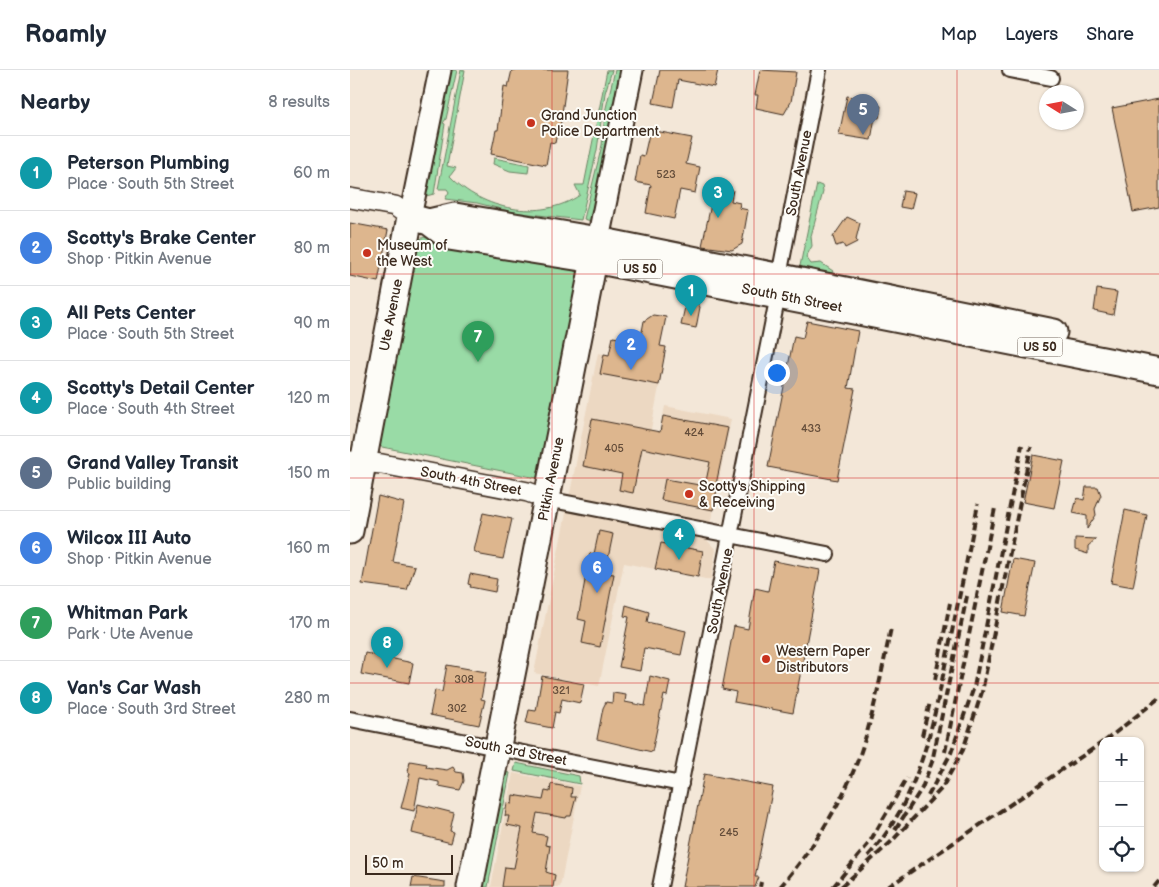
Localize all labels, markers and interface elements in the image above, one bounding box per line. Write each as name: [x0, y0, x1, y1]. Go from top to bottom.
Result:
text: Roamly: [25, 20, 106, 49]
text: Map: [941, 24, 977, 45]
text: Layers: [1005, 24, 1058, 45]
text: Share: [1086, 24, 1134, 45]
north arrow: [1039, 85, 1084, 130]
text: Nearby: [20, 90, 90, 115]
text: 8 results: [268, 93, 330, 112]
pin: 5: [847, 94, 879, 135]
place label: Grand Junction Police Department: [541, 107, 660, 140]
marker: Grand Junction Police Department: [525, 117, 537, 129]
street label: South Avenue: [782, 129, 816, 217]
text: Peterson Plumbing: [67, 152, 230, 175]
text: 1: [33, 164, 39, 183]
text: 60 m: [293, 164, 330, 183]
house number: 523: [656, 168, 676, 181]
text: Place · South 5th Street: [67, 175, 234, 194]
pin: 3: [702, 177, 734, 218]
text: Scotty's Brake Center: [67, 227, 256, 250]
place label: Museum of the West: [377, 237, 448, 270]
text: 2: [31, 239, 41, 258]
text: 80 m: [294, 239, 330, 258]
marker: Museum of the West: [361, 247, 373, 259]
text: Shop · Pitkin Avenue: [67, 250, 212, 269]
road number: US 50: [618, 260, 662, 278]
pin: 1: [675, 275, 707, 316]
street label: Ute Avenue: [376, 277, 406, 353]
street label: South 5th Street: [740, 280, 844, 316]
text: All Pets Center: [67, 302, 196, 325]
text: 3: [31, 314, 41, 333]
text: 90 m: [294, 314, 330, 333]
pin: 7: [462, 321, 494, 362]
text: Place · South 5th Street: [67, 325, 234, 344]
pin: 2: [615, 329, 647, 370]
road number: US 50: [1018, 338, 1062, 356]
your location: [764, 360, 790, 386]
text: Scotty's Detail Center: [67, 377, 254, 400]
text: 4: [31, 389, 41, 408]
text: 120 m: [287, 389, 330, 408]
text: Place · South 4th Street: [67, 400, 235, 419]
house number: 433: [801, 422, 821, 435]
house number: 424: [684, 426, 704, 439]
street label: Pitkin Avenue: [535, 436, 567, 522]
house number: 405: [604, 442, 624, 455]
text: Grand Valley Transit: [67, 452, 238, 475]
street label: South 4th Street: [419, 463, 524, 499]
text: 5: [31, 464, 41, 483]
text: 150 m: [288, 464, 330, 483]
text: Public building: [67, 475, 171, 494]
place label: Scotty's Shipping & Receiving: [699, 478, 805, 511]
marker: Scotty's Shipping & Receiving: [683, 488, 695, 500]
pin: 4: [663, 519, 695, 560]
text: Wilcox III Auto: [67, 527, 191, 550]
text: 6: [31, 539, 41, 558]
text: 160 m: [287, 539, 330, 558]
street label: South Avenue: [703, 547, 737, 635]
text: Shop · Pitkin Avenue: [67, 550, 212, 569]
pin: 6: [581, 552, 613, 593]
text: Whitman Park: [67, 602, 188, 625]
text: 7: [32, 614, 40, 633]
text: 170 m: [289, 614, 330, 633]
text: Park · Ute Avenue: [67, 625, 193, 644]
pin: 8: [371, 627, 403, 668]
place label: Western Paper Distributors: [776, 643, 871, 676]
marker: Western Paper Distributors: [760, 653, 772, 665]
house number: 308: [454, 673, 474, 686]
text: Van's Car Wash: [67, 677, 201, 700]
house number: 321: [552, 684, 570, 697]
text: 8: [31, 689, 41, 708]
text: 280 m: [284, 689, 330, 708]
text: Place · South 3rd Street: [67, 700, 236, 719]
house number: 302: [447, 702, 467, 715]
street label: South 3rd Street: [464, 733, 569, 769]
map controls: [1099, 737, 1144, 872]
button: +: [1099, 737, 1144, 782]
button: −: [1099, 782, 1144, 827]
house number: 245: [719, 826, 739, 839]
button: locate: [1099, 827, 1144, 872]
scale bar: [365, 852, 452, 875]
text: 50 m: [372, 855, 404, 872]

